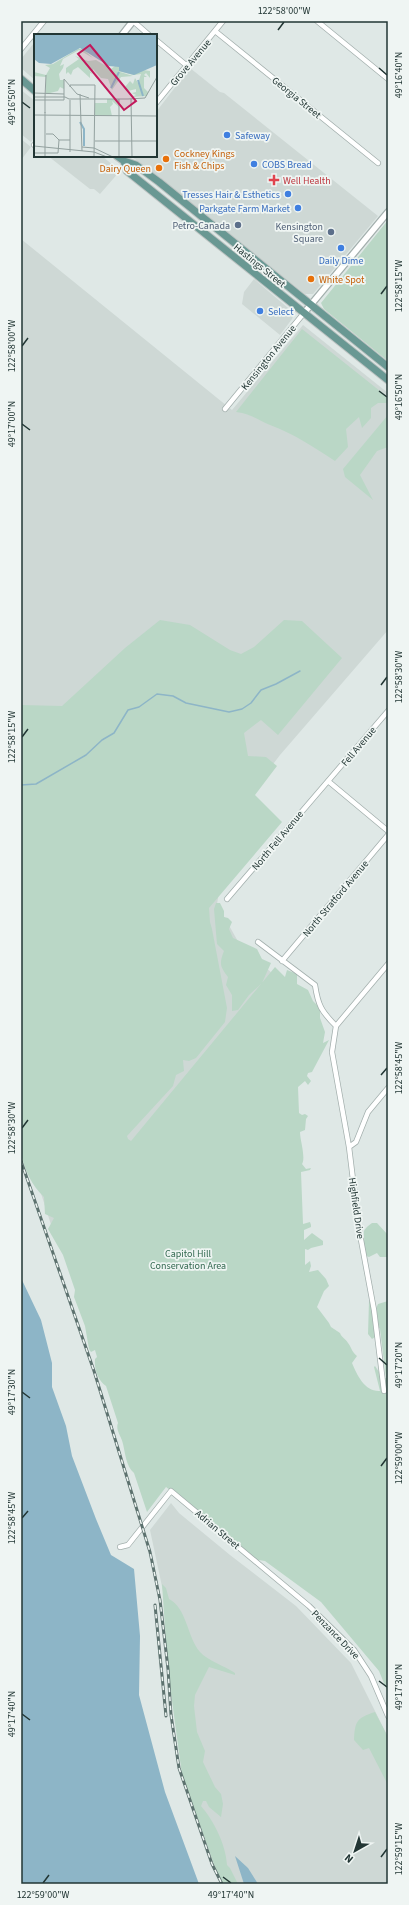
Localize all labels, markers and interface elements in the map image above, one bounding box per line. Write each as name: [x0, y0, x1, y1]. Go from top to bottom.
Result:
text: 122°58'00"W: [258, 4, 310, 18]
inset map: [34, 34, 157, 157]
street label: Grove Avenue: [167, 36, 215, 89]
text: 49°16'40"N: [392, 52, 406, 98]
street label: Georgia Street: [269, 74, 324, 122]
text: 49°16'50"N: [5, 79, 19, 125]
place label: Safeway: [235, 129, 270, 143]
marker: Safeway: [222, 130, 232, 140]
place label: Cockney Kings Fish & Chips: [174, 147, 235, 173]
marker: Cockney Kings Fish & Chips: [161, 154, 171, 164]
place label: COBS Bread: [262, 158, 312, 172]
marker: COBS Bread: [249, 159, 259, 169]
place label: Dairy Queen: [99, 162, 151, 176]
marker: Dairy Queen: [154, 163, 164, 173]
marker: Well Health: [268, 174, 280, 186]
place label: Well Health: [283, 174, 331, 188]
place label: Tresses Hair & Esthetics: [182, 188, 280, 202]
marker: Tresses Hair & Esthetics: [283, 189, 293, 199]
place label: Parkgate Farm Market: [199, 202, 291, 216]
marker: Parkgate Farm Market: [293, 203, 303, 213]
place label: Petro-Canada: [173, 219, 230, 233]
marker: Petro-Canada: [233, 220, 243, 230]
place label: Kensington Square: [276, 220, 323, 246]
marker: Kensington Square: [326, 227, 336, 237]
street label: Hastings Street: [230, 240, 289, 291]
marker: Daily Dime: [336, 243, 346, 253]
place label: Daily Dime: [319, 254, 363, 268]
text: 122°58'15"W: [392, 260, 406, 312]
place label: White Spot: [319, 273, 365, 287]
marker: White Spot: [306, 274, 316, 284]
place label: Select: [268, 305, 294, 319]
marker: Select: [255, 306, 265, 316]
text: 122°58'00"W: [5, 320, 19, 372]
street label: Kensington Avenue: [238, 322, 299, 393]
text: 49°16'50"N: [392, 374, 406, 420]
text: 49°17'00"N: [5, 401, 19, 447]
text: 122°58'30"W: [392, 651, 406, 703]
text: 122°58'15"W: [5, 711, 19, 763]
street label: Fell Avenue: [338, 724, 379, 769]
street label: North Fell Avenue: [249, 808, 307, 873]
street label: North Stratford Avenue: [300, 857, 372, 940]
text: 122°58'45"W: [392, 1042, 406, 1094]
text: 122°58'30"W: [5, 1102, 19, 1154]
street label: Highfield Drive: [345, 1177, 367, 1240]
park label: Capitol Hill Conservation Area: [150, 1247, 226, 1273]
text: 49°17'20"N: [392, 1342, 406, 1388]
text: 49°17'30"N: [5, 1369, 19, 1415]
text: 122°59'00"W: [392, 1432, 406, 1484]
text: 122°58'45"W: [5, 1492, 19, 1544]
street label: Adrian Street: [192, 1507, 243, 1553]
street label: Penzance Drive: [308, 1607, 362, 1662]
text: 49°17'30"N: [392, 1664, 406, 1710]
text: 49°17'40"N: [5, 1691, 19, 1737]
text: 122°59'15"W: [392, 1823, 406, 1875]
north arrow: [335, 1831, 375, 1871]
text: N: [341, 1850, 357, 1867]
text: 122°59'00"W: [17, 1888, 69, 1902]
text: 49°17'40"N: [208, 1888, 254, 1902]

